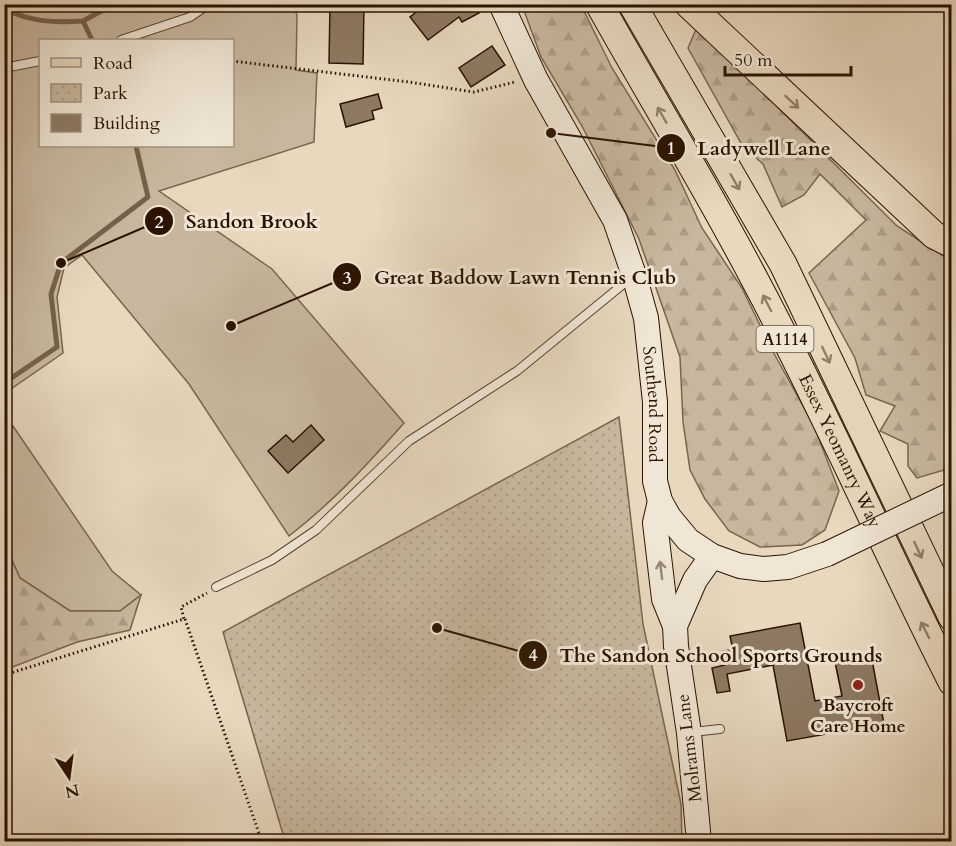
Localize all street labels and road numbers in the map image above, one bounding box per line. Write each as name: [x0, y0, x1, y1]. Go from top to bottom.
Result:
road number: A1114: [756, 326, 814, 352]
street label: Southend Road: [636, 345, 667, 463]
street label: Essex Yeomanry Way: [792, 370, 887, 533]
street label: Molrams Lane: [670, 692, 709, 803]

